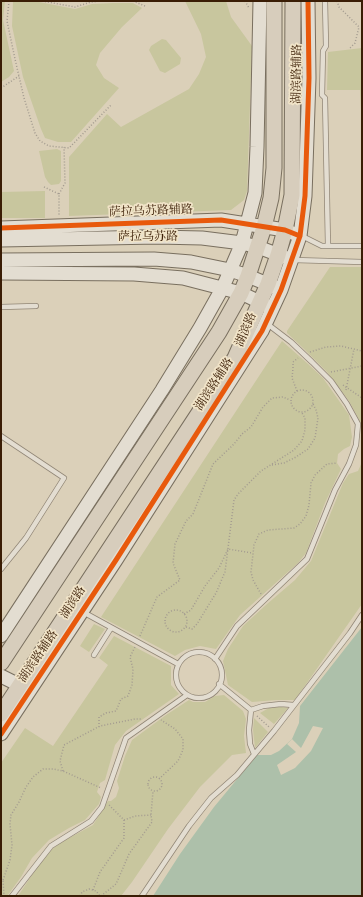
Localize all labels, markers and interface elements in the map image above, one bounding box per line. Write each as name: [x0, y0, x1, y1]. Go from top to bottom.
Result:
street label: 湖滨路辅路: [290, 44, 306, 104]
street label: 萨拉乌苏路辅路: [109, 203, 193, 221]
street label: 萨拉乌苏路: [118, 231, 178, 245]
street label: 湖滨路: [233, 311, 261, 349]
street label: 湖滨路辅路: [193, 356, 237, 414]
street label: 湖滨路: [58, 584, 90, 622]
street label: 湖滨路辅路: [16, 628, 62, 686]

